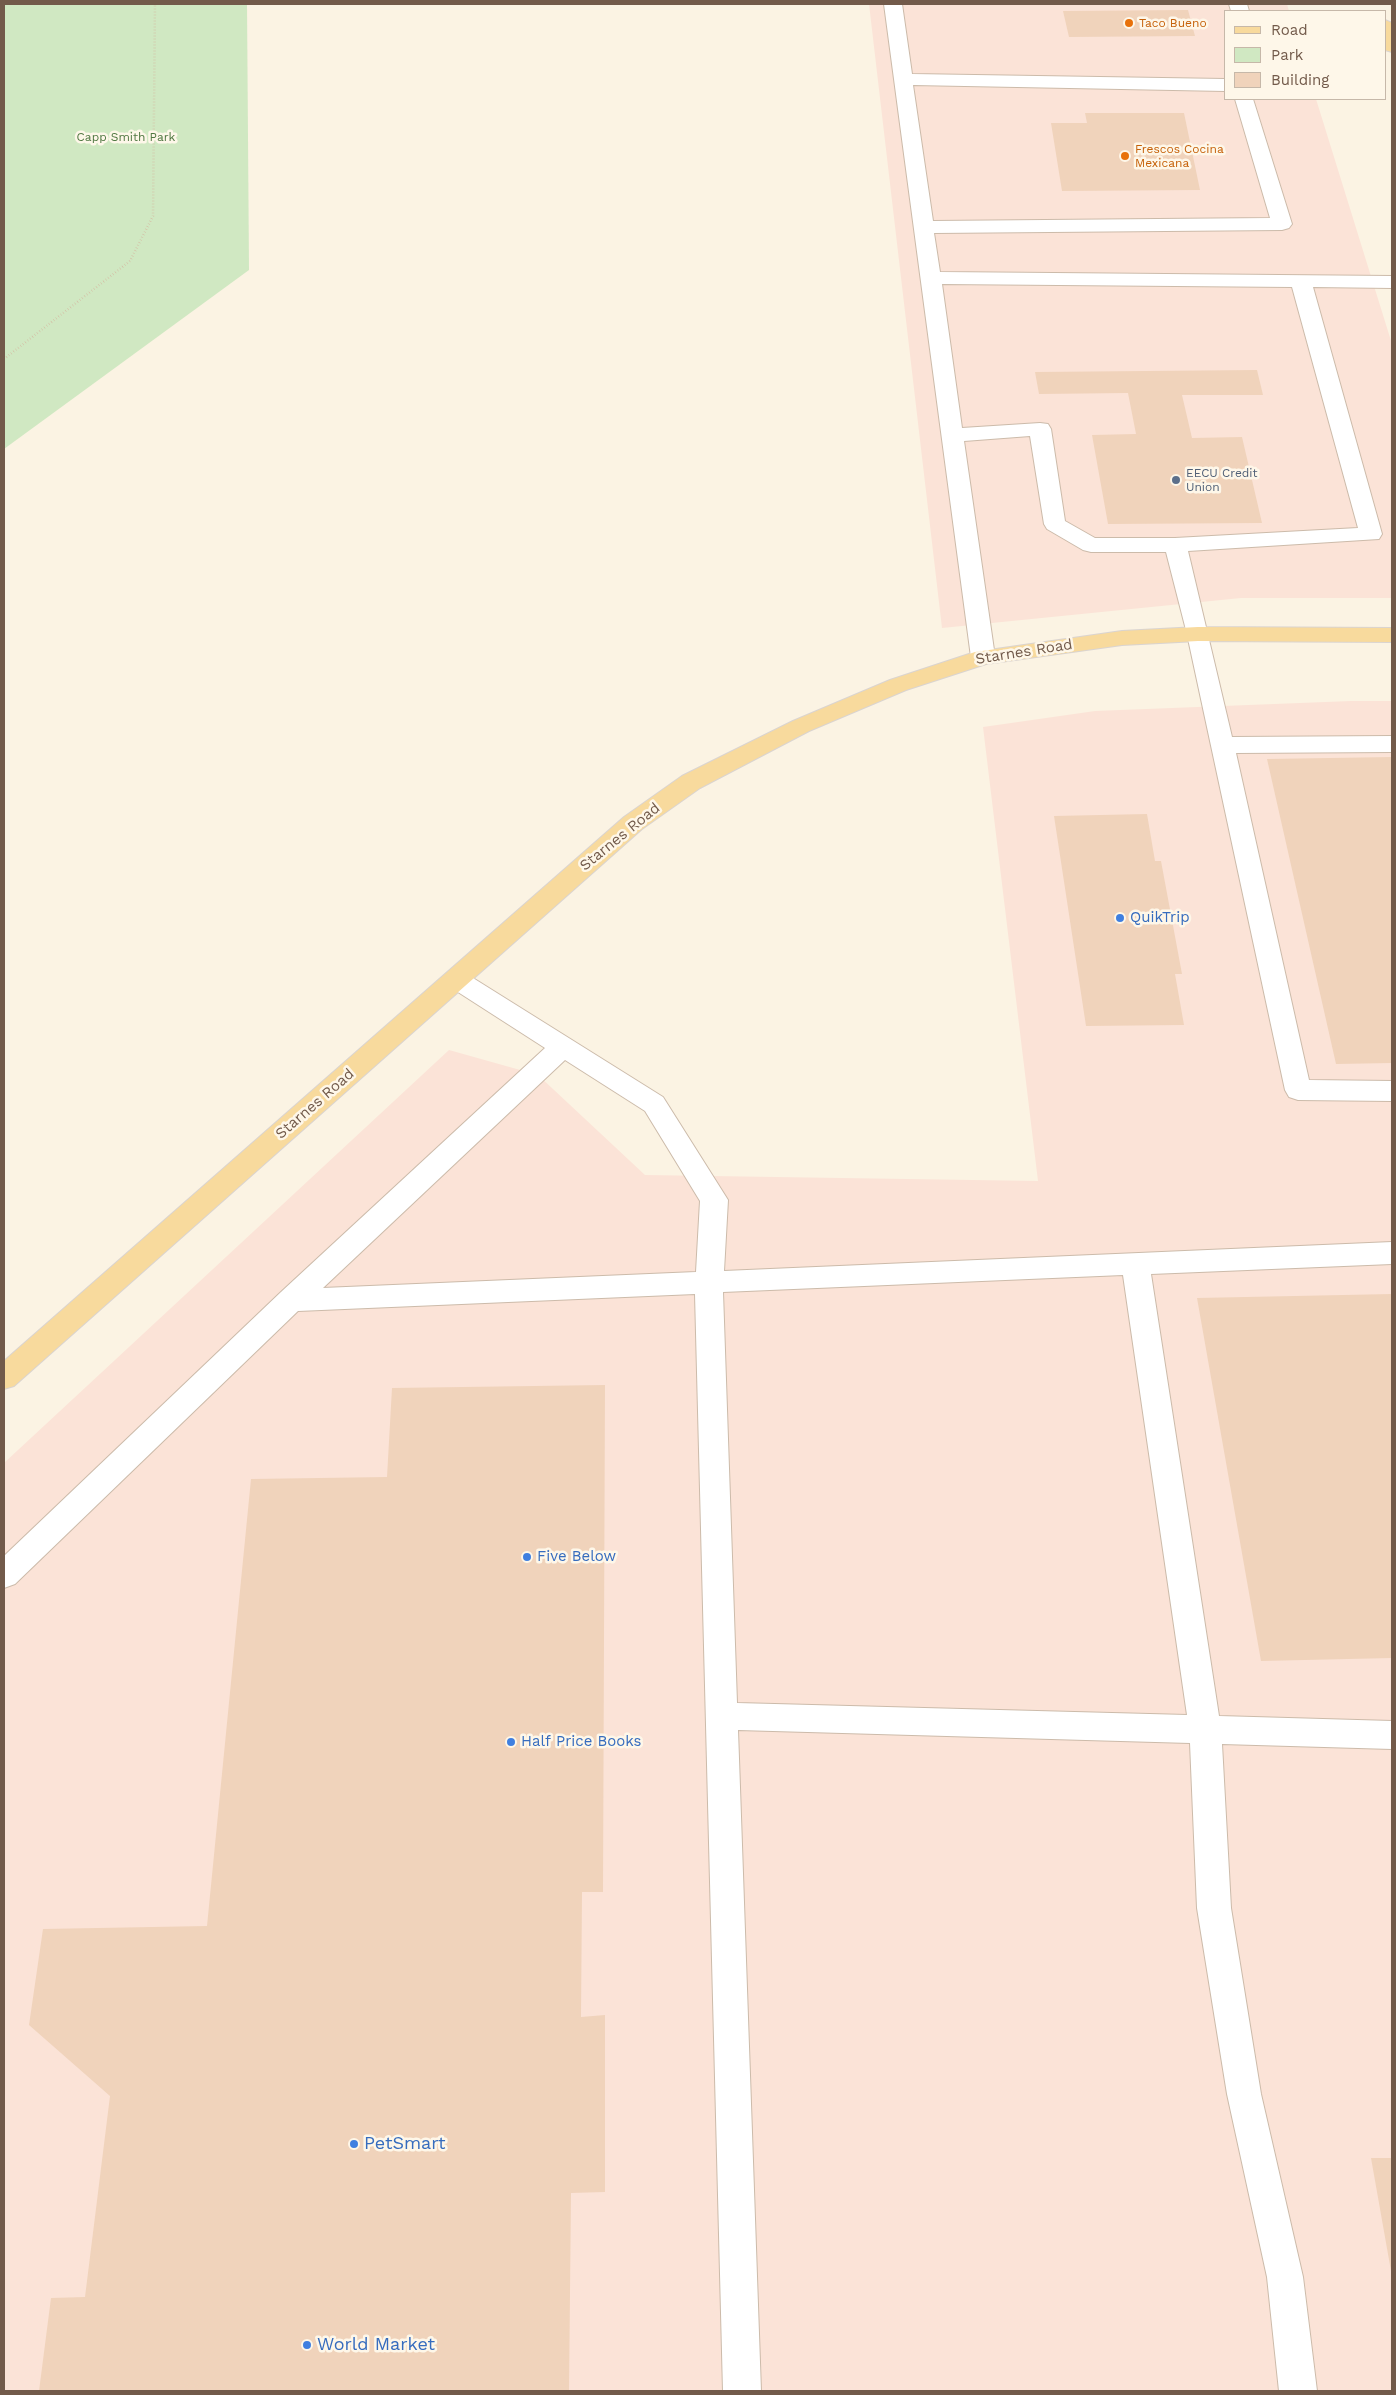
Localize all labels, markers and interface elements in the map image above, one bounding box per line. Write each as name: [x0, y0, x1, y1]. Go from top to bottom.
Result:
legend: [1224, 10, 1386, 100]
place label: Taco Bueno: [1139, 16, 1207, 30]
marker: Taco Bueno: [1123, 17, 1135, 29]
text: Road: [1271, 21, 1308, 39]
text: Park: [1271, 46, 1303, 64]
text: Building: [1271, 71, 1329, 89]
park label: Capp Smith Park: [77, 130, 175, 144]
place label: Frescos Cocina Mexicana: [1135, 142, 1224, 170]
marker: Frescos Cocina Mexicana: [1119, 150, 1131, 162]
place label: EECU Credit Union: [1186, 466, 1258, 494]
marker: EECU Credit Union: [1170, 474, 1182, 486]
street label: Starnes Road: [974, 635, 1074, 669]
street label: Starnes Road: [576, 799, 664, 875]
place label: QuikTrip: [1130, 909, 1190, 927]
marker: QuikTrip: [1114, 912, 1126, 924]
street label: Starnes Road: [272, 1065, 358, 1143]
place label: Five Below: [537, 1548, 616, 1566]
marker: Five Below: [521, 1551, 533, 1563]
place label: Half Price Books: [521, 1733, 641, 1751]
marker: Half Price Books: [505, 1736, 517, 1748]
place label: PetSmart: [364, 2133, 446, 2155]
marker: PetSmart: [348, 2138, 360, 2150]
place label: World Market: [317, 2334, 435, 2356]
marker: World Market: [301, 2339, 313, 2351]

